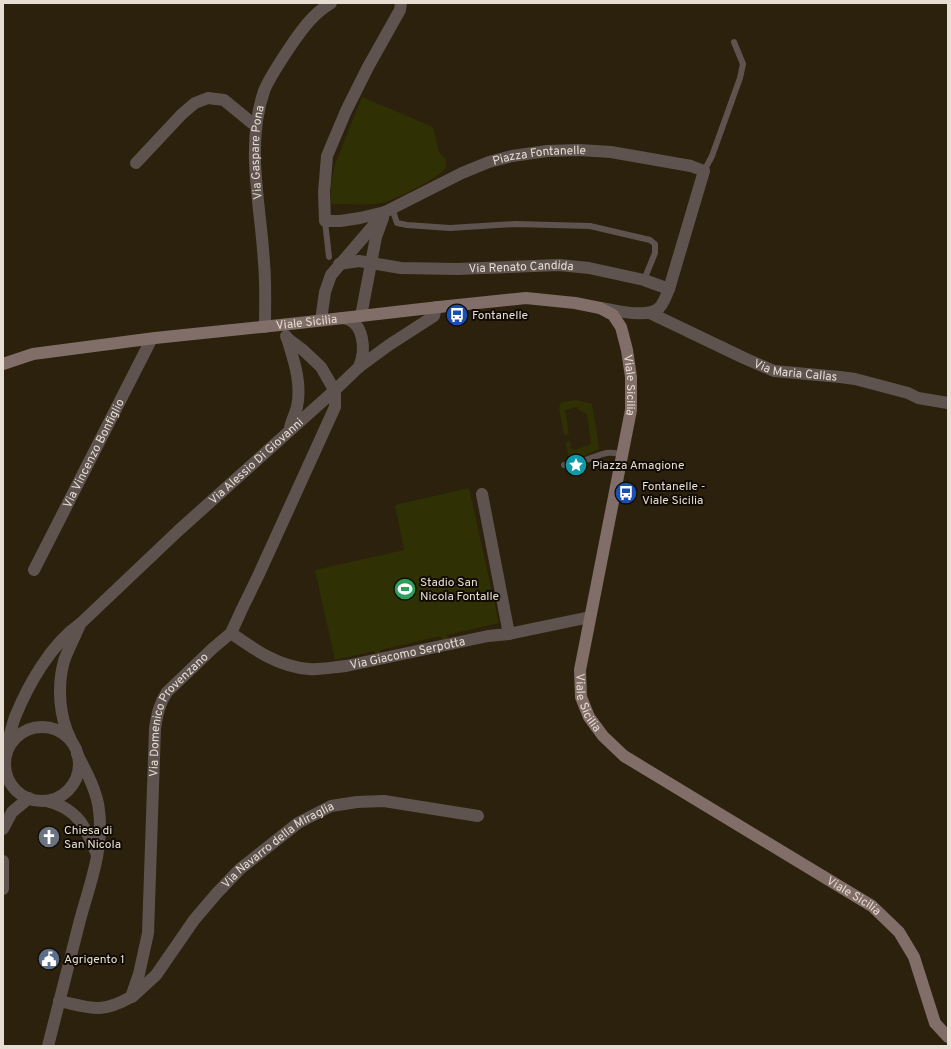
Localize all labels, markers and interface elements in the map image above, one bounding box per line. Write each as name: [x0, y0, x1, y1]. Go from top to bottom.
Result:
street label: Via Gaspare Pona: [248, 104, 269, 200]
street label: Piazza Fontanelle: [491, 143, 586, 170]
street label: Via Renato Candida: [468, 258, 574, 278]
bus stop icon: Fontanelle: [444, 302, 470, 328]
place label: Fontanelle: [472, 308, 528, 324]
street label: Viale Sicilia: [275, 312, 338, 334]
street label: Viale Sicilia: [619, 354, 638, 417]
street label: Via Maria Callas: [751, 356, 838, 386]
street label: Via Vincenzo Bonfiglio: [60, 396, 129, 511]
street label: Via Alessio Di Giovanni: [206, 415, 307, 508]
place icon: Piazza Amagione: [563, 452, 589, 478]
place label: Piazza Amagione: [592, 458, 684, 474]
place label: Fontanelle - Viale Sicilia: [642, 479, 706, 509]
bus stop icon: Fontanelle - Viale Sicilia: [613, 480, 639, 506]
place label: Stadio San Nicola Fontalle: [420, 575, 499, 605]
sports icon: Stadio San Nicola Fontalle: [392, 576, 418, 602]
street label: Via Giacomo Serpotta: [349, 634, 467, 674]
street label: Via Domenico Provenzano: [146, 649, 213, 777]
street label: Viale Sicilia: [571, 673, 604, 736]
street label: Via Navarro della Miraglia: [219, 799, 337, 892]
place label: Chiesa di San Nicola: [64, 823, 121, 853]
church icon: Chiesa di San Nicola: [36, 824, 62, 850]
street label: Viale Sicilia: [823, 873, 884, 919]
public building icon: Agrigento 1: [36, 946, 62, 972]
place label: Agrigento 1: [64, 952, 125, 968]

